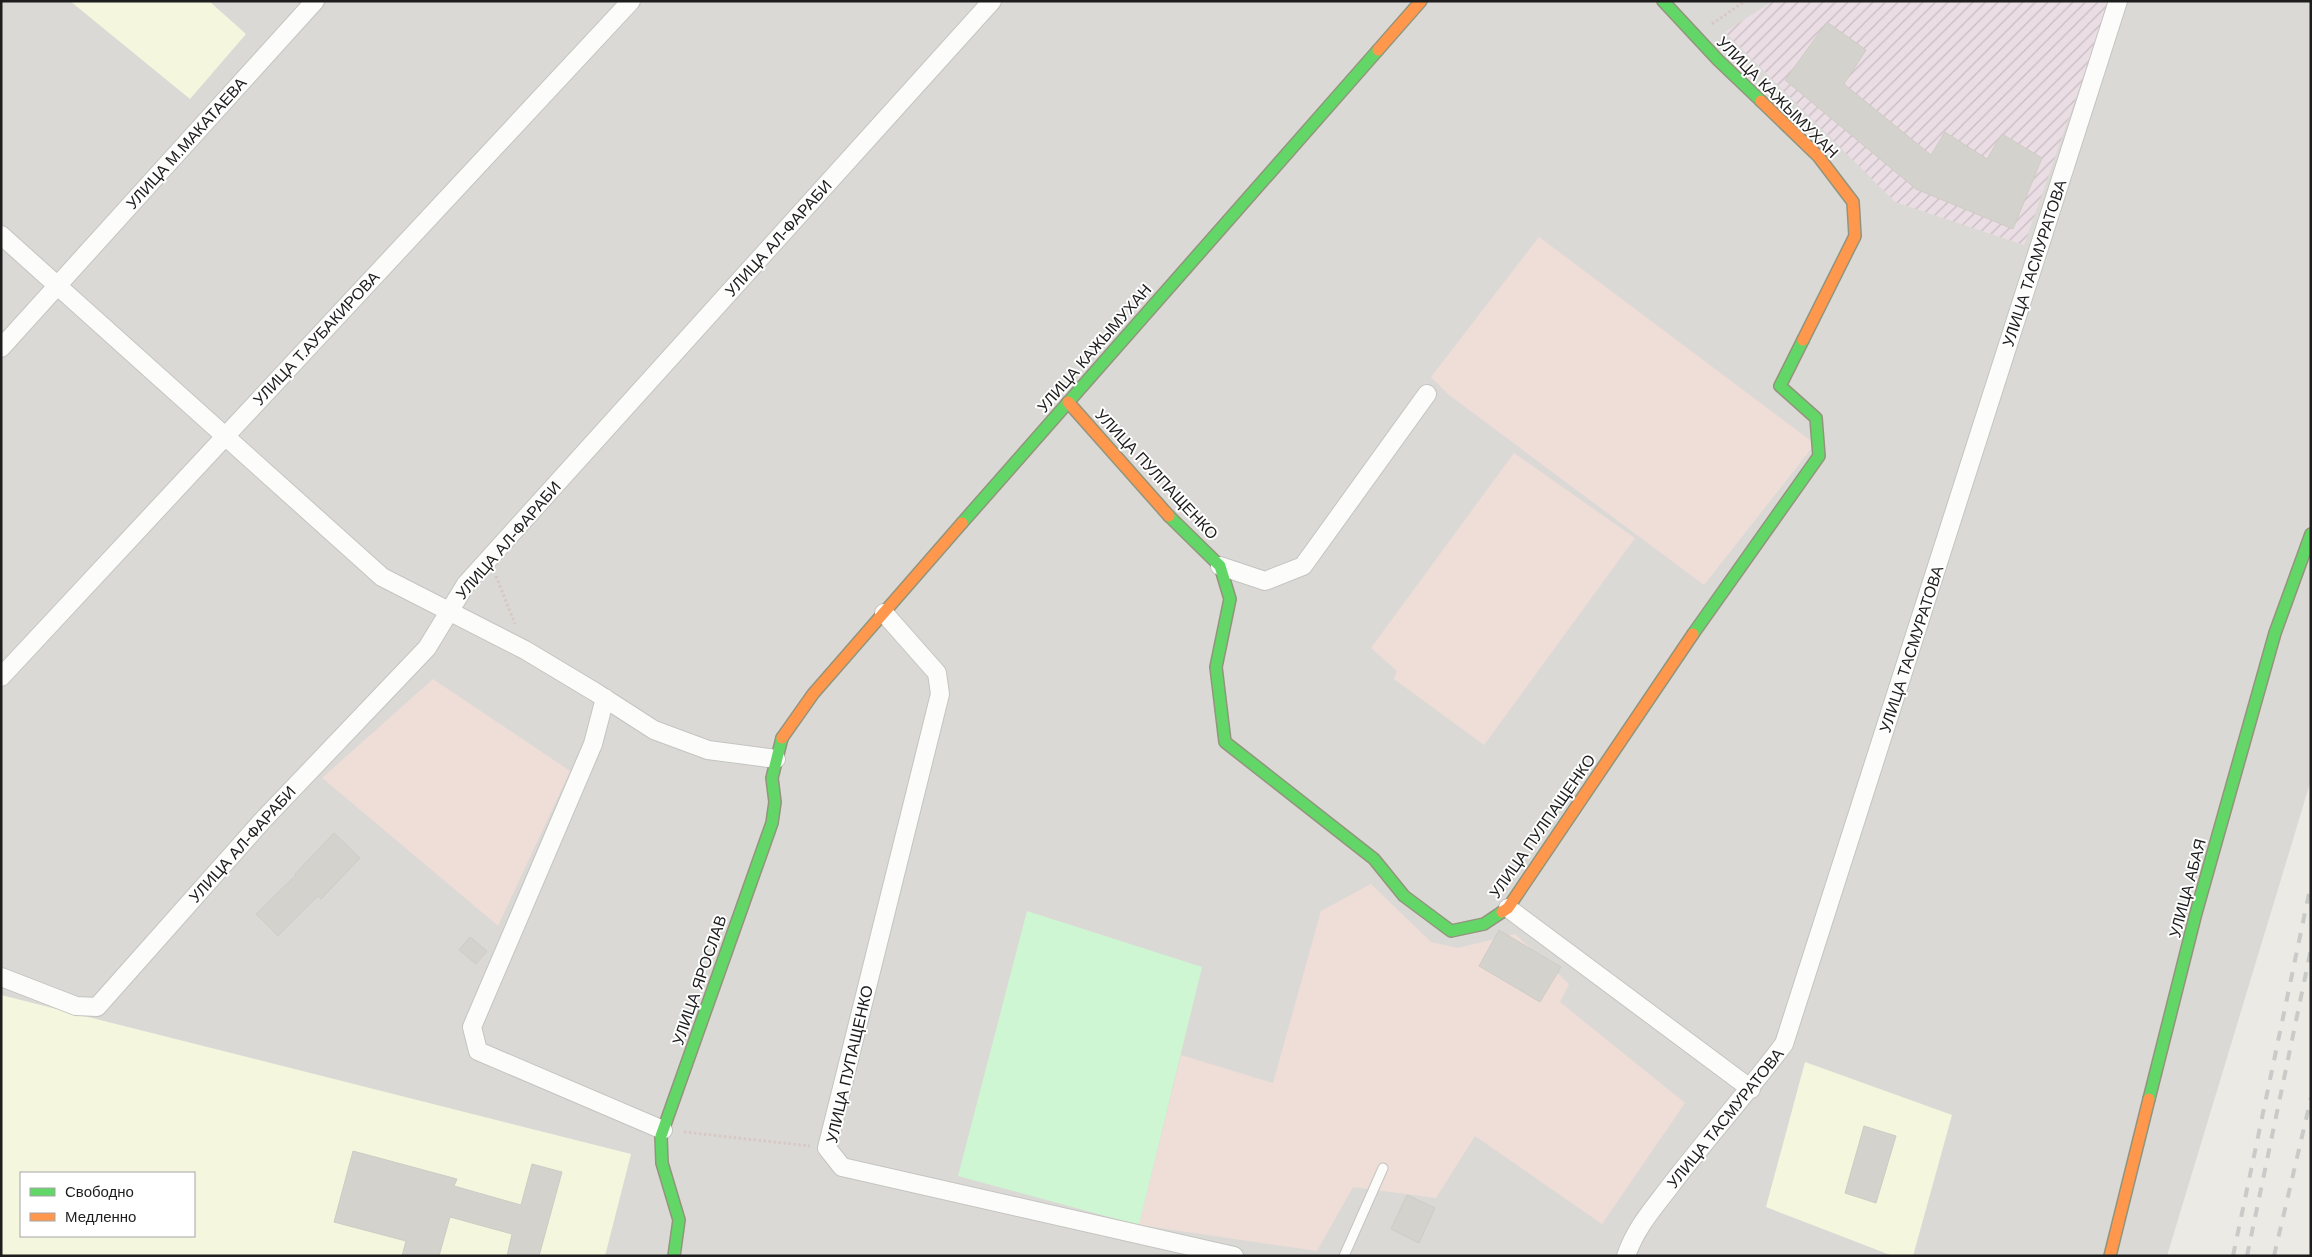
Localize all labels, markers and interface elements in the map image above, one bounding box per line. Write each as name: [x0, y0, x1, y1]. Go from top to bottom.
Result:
street label: УЛИЦА КАЖЫМУХАН: [1714, 33, 1842, 161]
street label: УЛИЦА М.МАКАТАЕВА: [123, 74, 250, 212]
street label: УЛИЦА АЛ-ФАРАБИ: [722, 177, 835, 300]
street label: УЛИЦА ТАСМУРАТОВА: [1999, 177, 2070, 349]
street label: УЛИЦА Т.АУБАКИРОВА: [250, 268, 383, 409]
street label: УЛИЦА КАЖЫМУХАН: [1034, 281, 1155, 416]
street label: УЛИЦА ПУЛПАЩЕНКО: [1092, 406, 1221, 543]
street label: УЛИЦА АЛ-ФАРАБИ: [453, 478, 564, 603]
street label: УЛИЦА ТАСМУРАТОВА: [1876, 563, 1947, 735]
street label: УЛИЦА ПУЛПАЩЕНКО: [1486, 751, 1598, 901]
street label: УЛИЦА АЛ-ФАРАБИ: [186, 783, 299, 906]
street label: УЛИЦА АБАЯ: [2166, 837, 2209, 939]
street label: УЛИЦА ЯРОСЛАВ: [669, 913, 730, 1047]
street label: УЛИЦА ПУПАЩЕНКО: [823, 984, 876, 1145]
street label: УЛИЦА ТАСМУРАТОВА: [1664, 1045, 1787, 1191]
legend: [20, 1172, 195, 1237]
text: Свободно: [65, 1183, 134, 1200]
text: Медленно: [65, 1208, 136, 1225]

